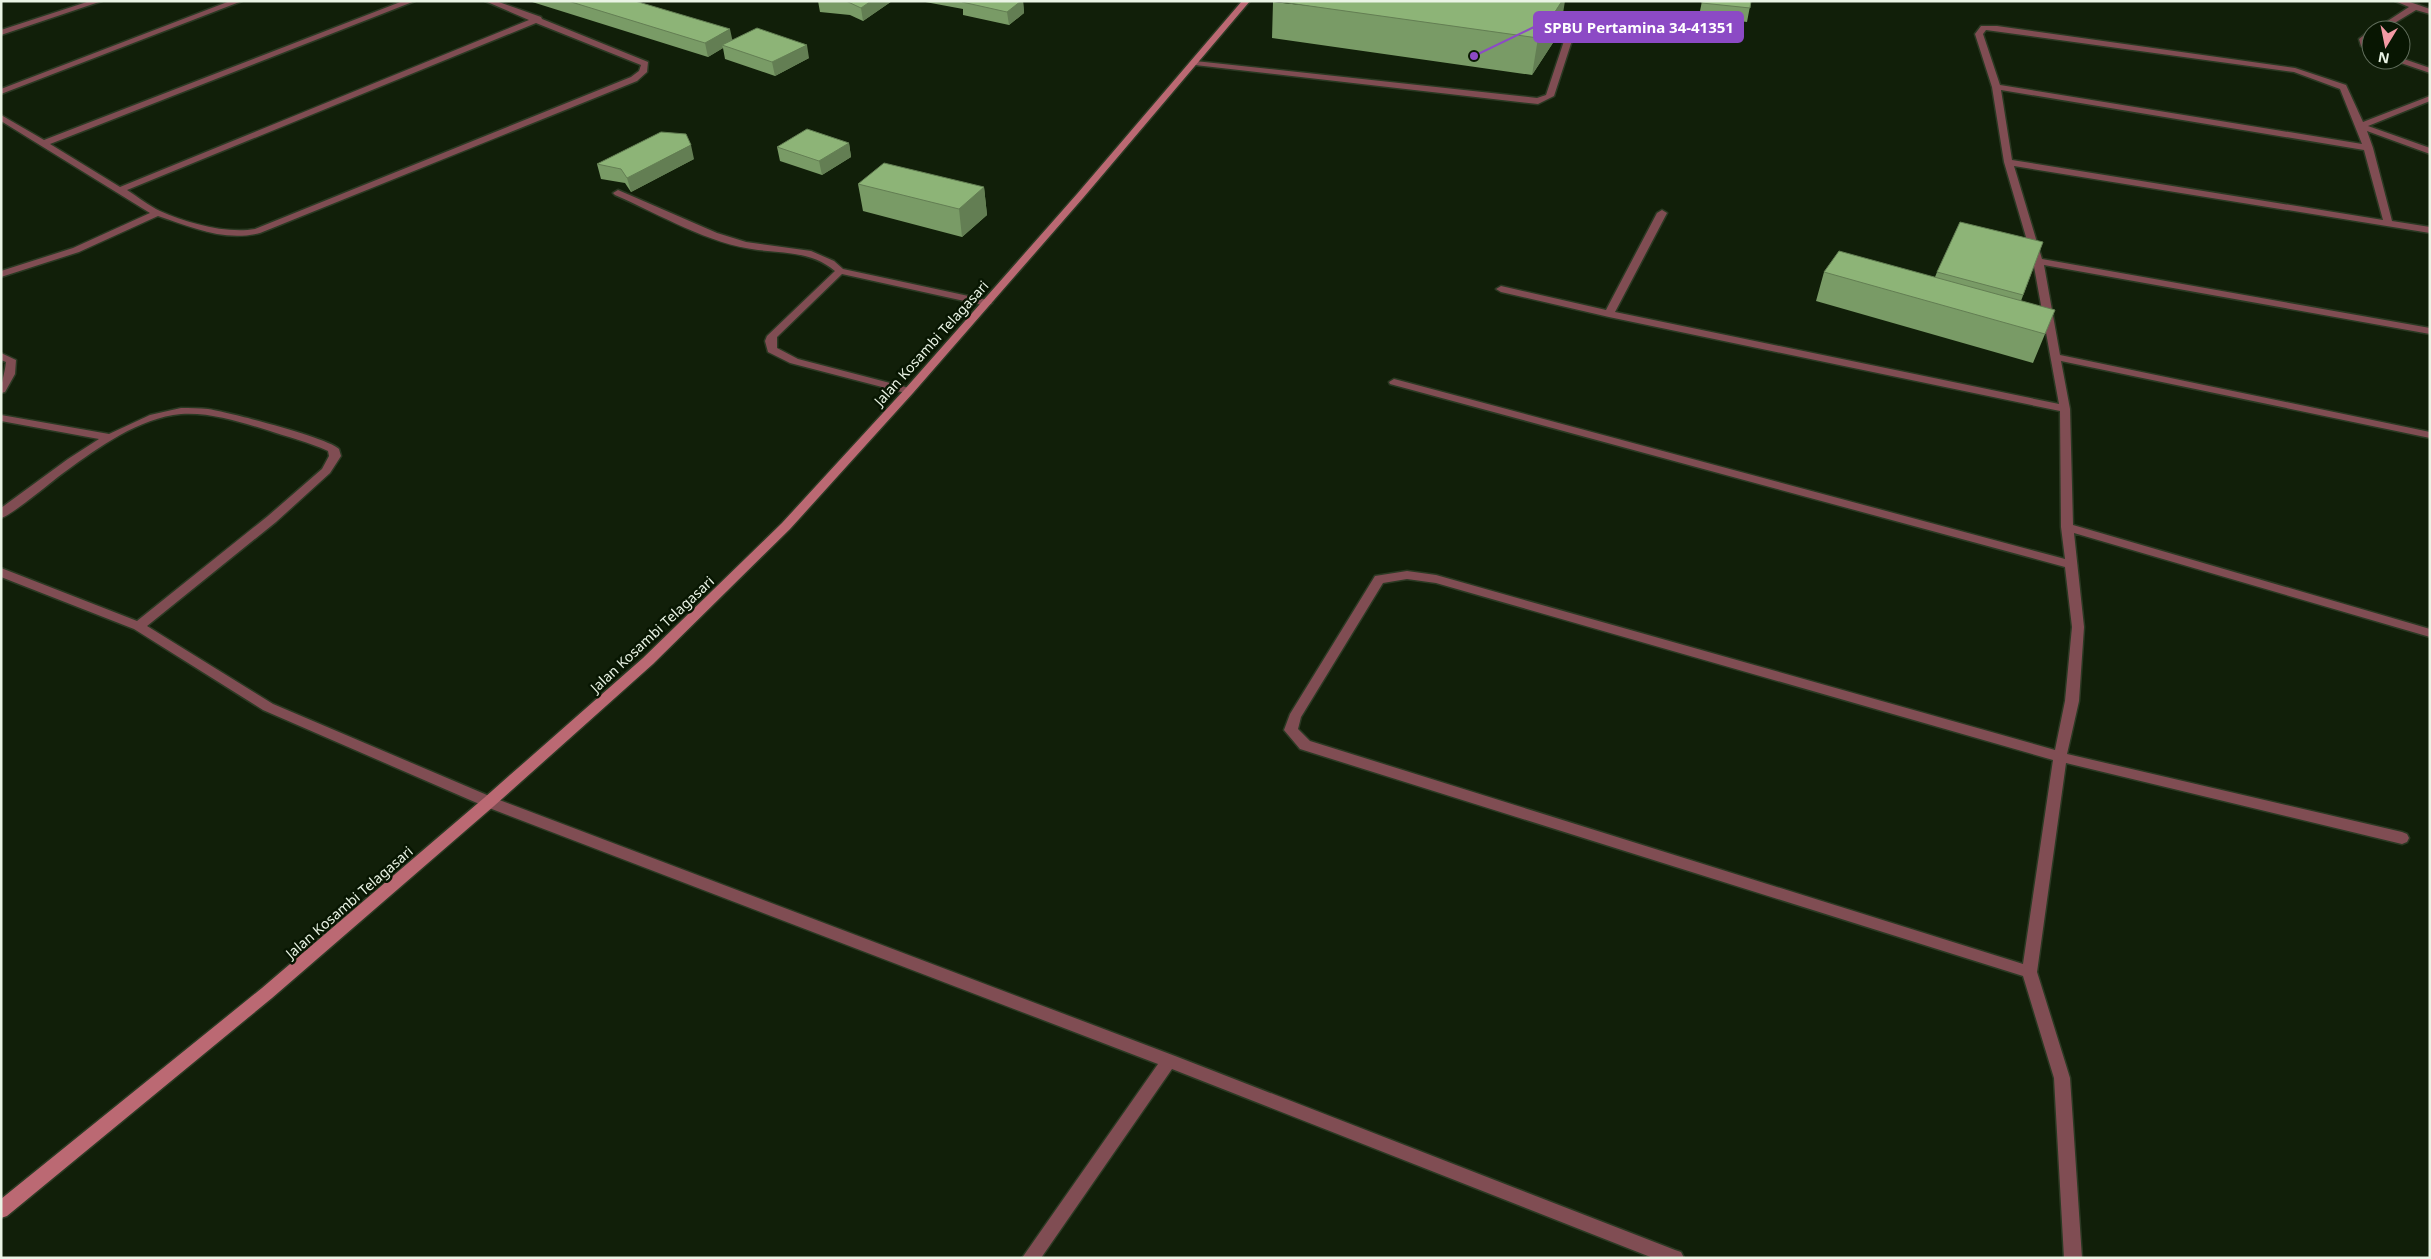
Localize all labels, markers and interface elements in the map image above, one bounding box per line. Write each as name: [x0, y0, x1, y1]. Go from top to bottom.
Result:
callout: SPBU Pertamina 34-41351: [1534, 12, 1743, 42]
text: SPBU Pertamina 34-41351: [1544, 17, 1734, 37]
north arrow: [2361, 20, 2411, 70]
text: N: [2376, 48, 2391, 69]
street label: Jalan Kosambi Telagasari: [868, 276, 992, 411]
street label: Jalan Kosambi Telagasari: [585, 572, 718, 698]
street label: Jalan Kosambi Telagasari: [280, 841, 417, 964]

